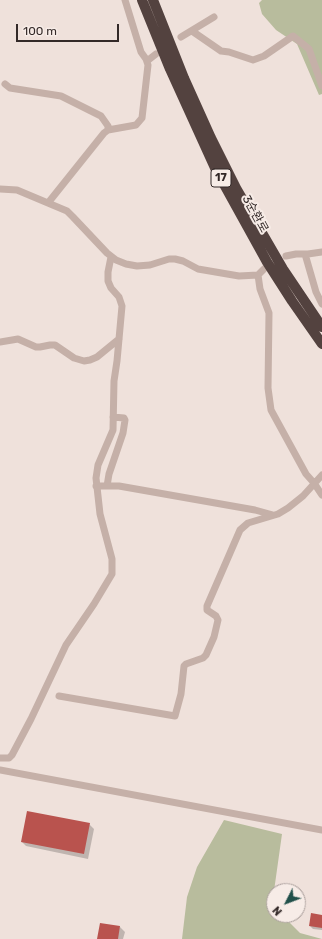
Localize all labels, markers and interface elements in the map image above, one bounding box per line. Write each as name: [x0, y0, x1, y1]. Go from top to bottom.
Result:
scale bar: [18, 16, 121, 42]
text: 100 m: [23, 24, 57, 38]
road number: 17: [211, 169, 231, 187]
street label: 3순환로: [239, 193, 271, 235]
north arrow: [266, 883, 306, 923]
text: N: [270, 903, 285, 918]

